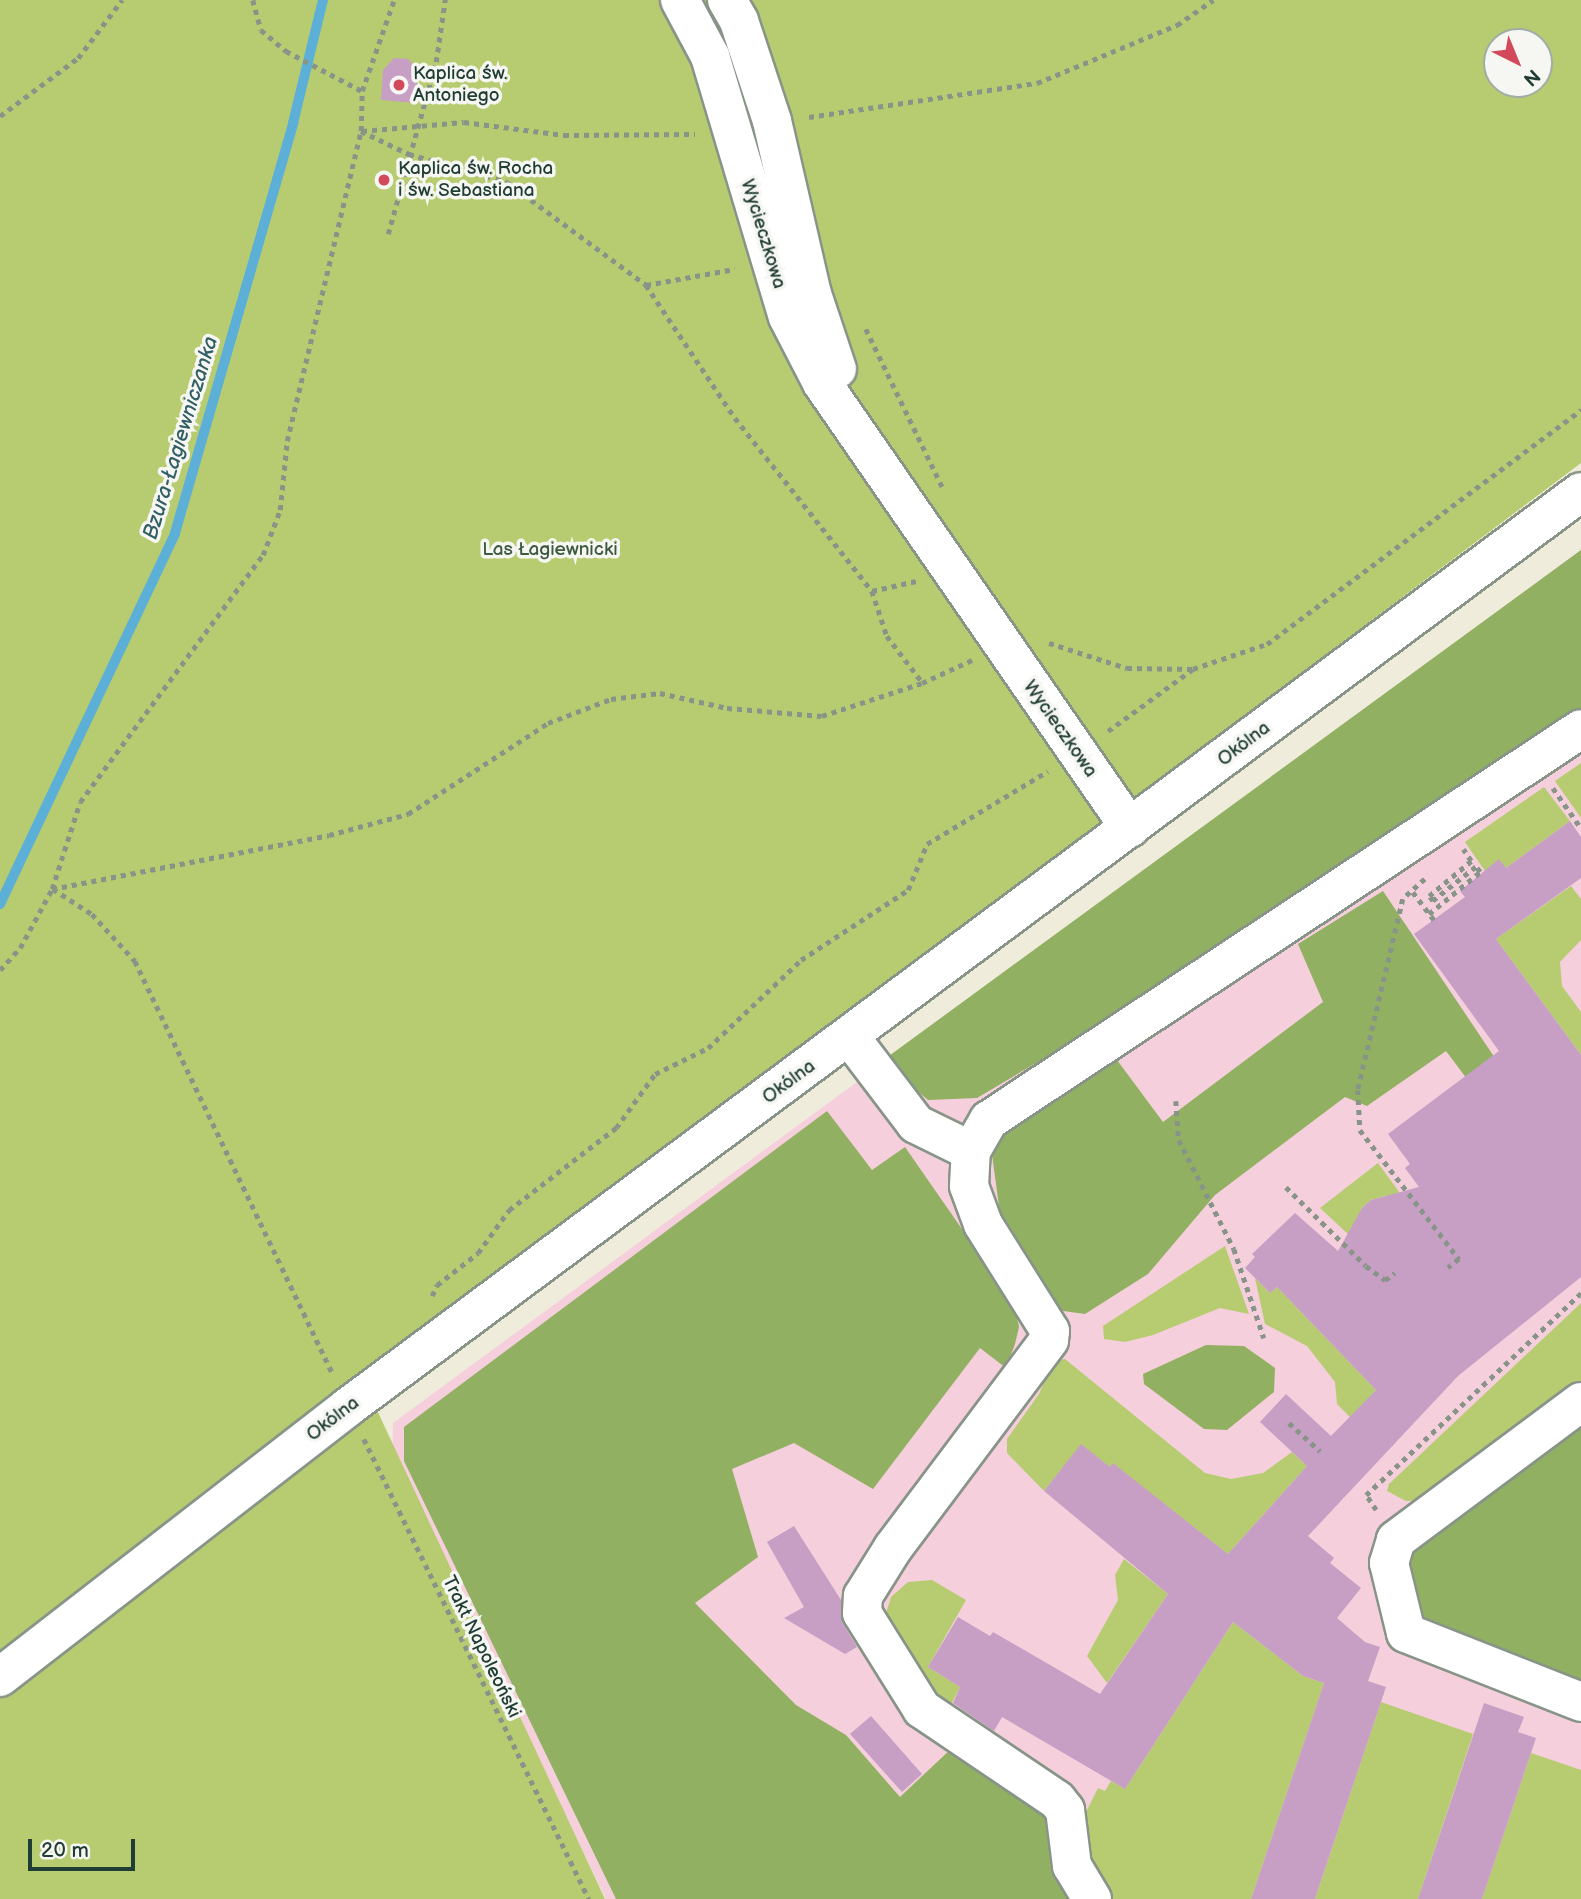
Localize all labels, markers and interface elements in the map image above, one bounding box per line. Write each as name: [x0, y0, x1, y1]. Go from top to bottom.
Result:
north arrow: [1483, 28, 1553, 98]
place label: Kaplica św. Antoniego: [413, 63, 507, 107]
text: N: [1518, 64, 1544, 91]
marker: Kaplica św. Antoniego: [391, 77, 407, 93]
place label: Kaplica św. Rocha i św. Sebastiana: [398, 158, 553, 202]
marker: Kaplica św. Rocha i św. Sebastiana: [376, 172, 392, 188]
street label: Wycieczkowa: [736, 177, 790, 291]
water label: Bzura-Łagiewniczanka: [138, 333, 224, 543]
park label: Las Łagiewnicki: [482, 539, 618, 561]
street label: Wycieczkowa: [1018, 676, 1102, 782]
street label: Okólna: [1213, 717, 1275, 771]
street label: Okólna: [758, 1055, 820, 1109]
street label: Okólna: [302, 1392, 364, 1446]
street label: Trakt Napoleoński: [437, 1572, 525, 1722]
scale bar: [32, 1826, 138, 1870]
text: 20 m: [41, 1838, 89, 1863]

